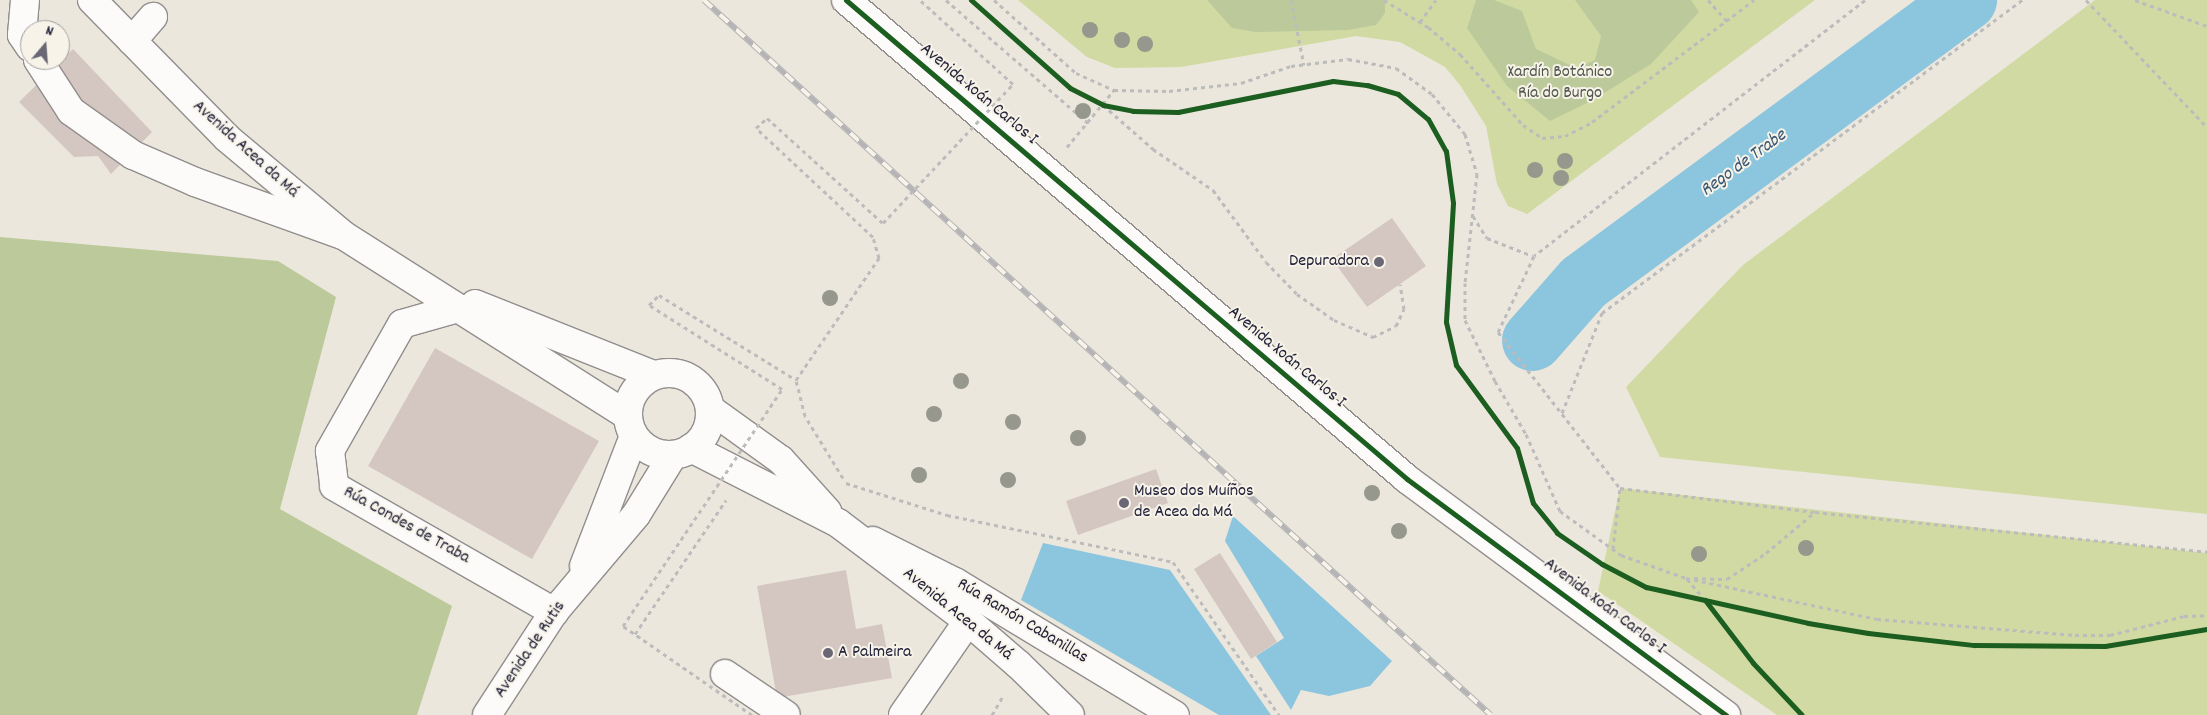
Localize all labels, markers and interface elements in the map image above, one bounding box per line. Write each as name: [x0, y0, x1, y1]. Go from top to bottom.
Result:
north arrow: [20, 20, 70, 70]
text: N: [43, 21, 56, 42]
street label: Avenida Xoán Carlos I: [915, 39, 1041, 151]
park label: Xardín Botánico Ría do Burgo: [1508, 63, 1612, 106]
street label: Avenida Acea da Má: [187, 96, 303, 204]
water label: Rego de Trabe: [1697, 125, 1791, 203]
place label: Depuradora: [1289, 251, 1369, 273]
marker: Depuradora: [1373, 256, 1385, 268]
street label: Avenida Xoán Carlos I: [1223, 302, 1349, 414]
street label: Rúa Condes de Traba: [339, 482, 473, 570]
place label: Museo dos Muíños de Acea da Má: [1134, 482, 1254, 524]
marker: Museo dos Muíños de Acea da Má: [1118, 497, 1130, 509]
street label: Avenida Xoán Carlos I: [1539, 554, 1669, 660]
street label: Avenida Acea da Má: [897, 564, 1017, 666]
street label: Rúa Ramón Cabanillas: [953, 574, 1091, 670]
street label: Avenida de Rutis: [491, 597, 571, 703]
place label: A Palmeira: [838, 642, 912, 664]
marker: A Palmeira: [822, 647, 834, 659]

